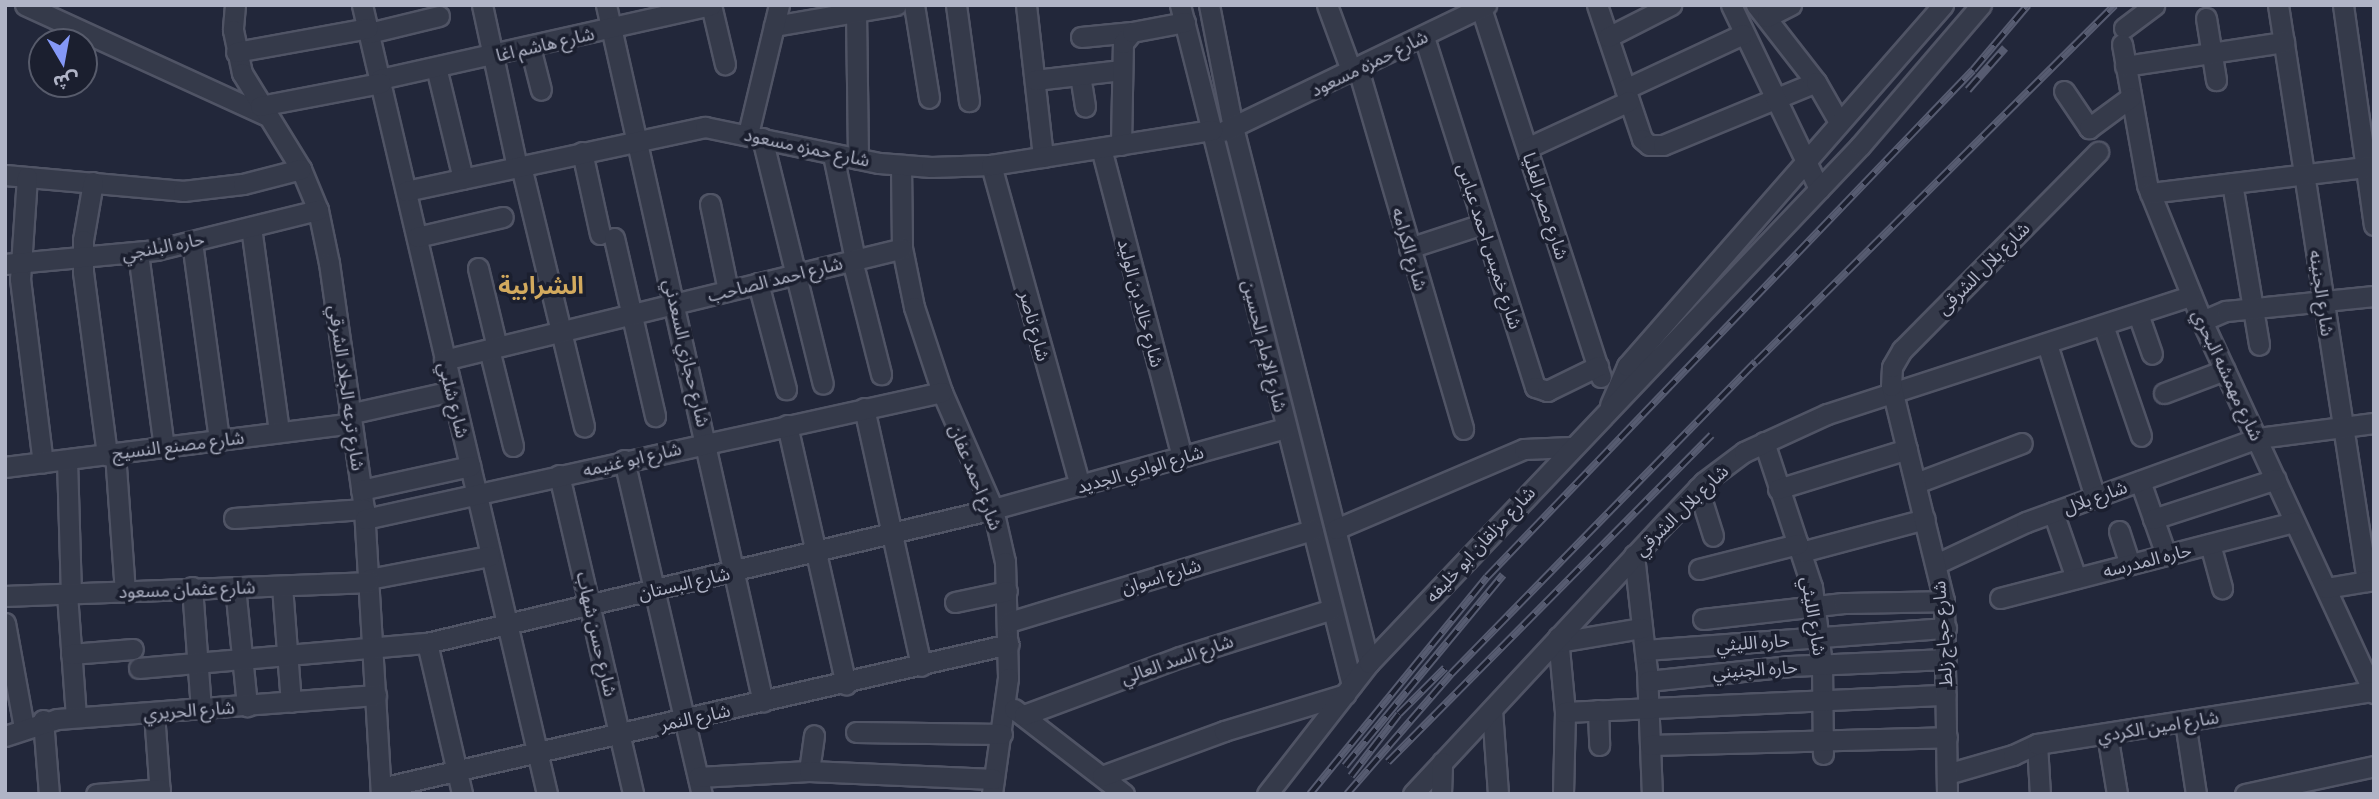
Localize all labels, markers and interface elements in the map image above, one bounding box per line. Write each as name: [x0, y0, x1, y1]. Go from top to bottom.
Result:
street label: شارع هاشم اغا: [494, 22, 596, 66]
street label: شارع حمزه مسعود: [1307, 25, 1431, 101]
north arrow: [28, 28, 98, 98]
text: ش: [52, 69, 81, 96]
street label: شارع حمزه مسعود: [742, 123, 872, 171]
street label: شارع مصر العليا: [1519, 150, 1573, 262]
street label: شارع خميس احمد عباس: [1453, 160, 1527, 332]
street label: شارع الكرامه: [1388, 205, 1432, 293]
street label: شارع بلال الشرقى: [1932, 217, 2034, 319]
street label: حاره البلنجي: [120, 227, 206, 265]
street label: شارع خالد بن الوليد: [1113, 236, 1169, 370]
street label: شارع الجنينه: [2305, 249, 2339, 337]
street label: شارع احمد الصاحب: [705, 252, 845, 306]
district label: الشرابية: [498, 271, 584, 299]
street label: شارع حجازي السعدني: [660, 277, 714, 429]
street label: شارع الإمام الحسين: [1238, 278, 1292, 414]
street label: شارع ناصر: [1015, 288, 1055, 364]
street label: شارع ترعه الجلاد الشرقي: [325, 304, 369, 472]
street label: شارع مهمشه البحري: [2188, 306, 2268, 444]
street label: شارع شلبي: [434, 360, 474, 440]
street label: شارع احمد عفان: [945, 421, 1007, 533]
street label: شارع مصنع النسيج: [111, 426, 245, 464]
street label: شارع ابو غنيمه: [581, 437, 683, 481]
street label: شارع الوادي الجديد: [1074, 441, 1206, 497]
street label: شارع بلال الشرقي: [1630, 460, 1732, 560]
street label: شارع بلال: [2060, 475, 2130, 519]
street label: شارع مزلقان ابو خليفه: [1421, 482, 1539, 606]
street label: حاره المدرسه: [2101, 539, 2193, 581]
street label: شارع اسوان: [1119, 554, 1203, 598]
street label: شارع البستان: [636, 562, 732, 604]
street label: شارع حسن شهاب: [572, 570, 622, 698]
street label: شارع الليثي: [1797, 575, 1831, 657]
street label: شارع عثمان مسعود: [118, 576, 256, 602]
street label: شارع حجاج زلط: [1928, 580, 1956, 688]
street label: حاره الليثي: [1716, 629, 1790, 655]
street label: شارع السد العالي: [1118, 630, 1236, 688]
street label: حاره الجنيني: [1712, 655, 1798, 683]
street label: شارع الحريري: [142, 696, 236, 724]
street label: شارع النمر: [658, 699, 732, 735]
street label: شارع امين الكردي: [2096, 706, 2220, 746]

